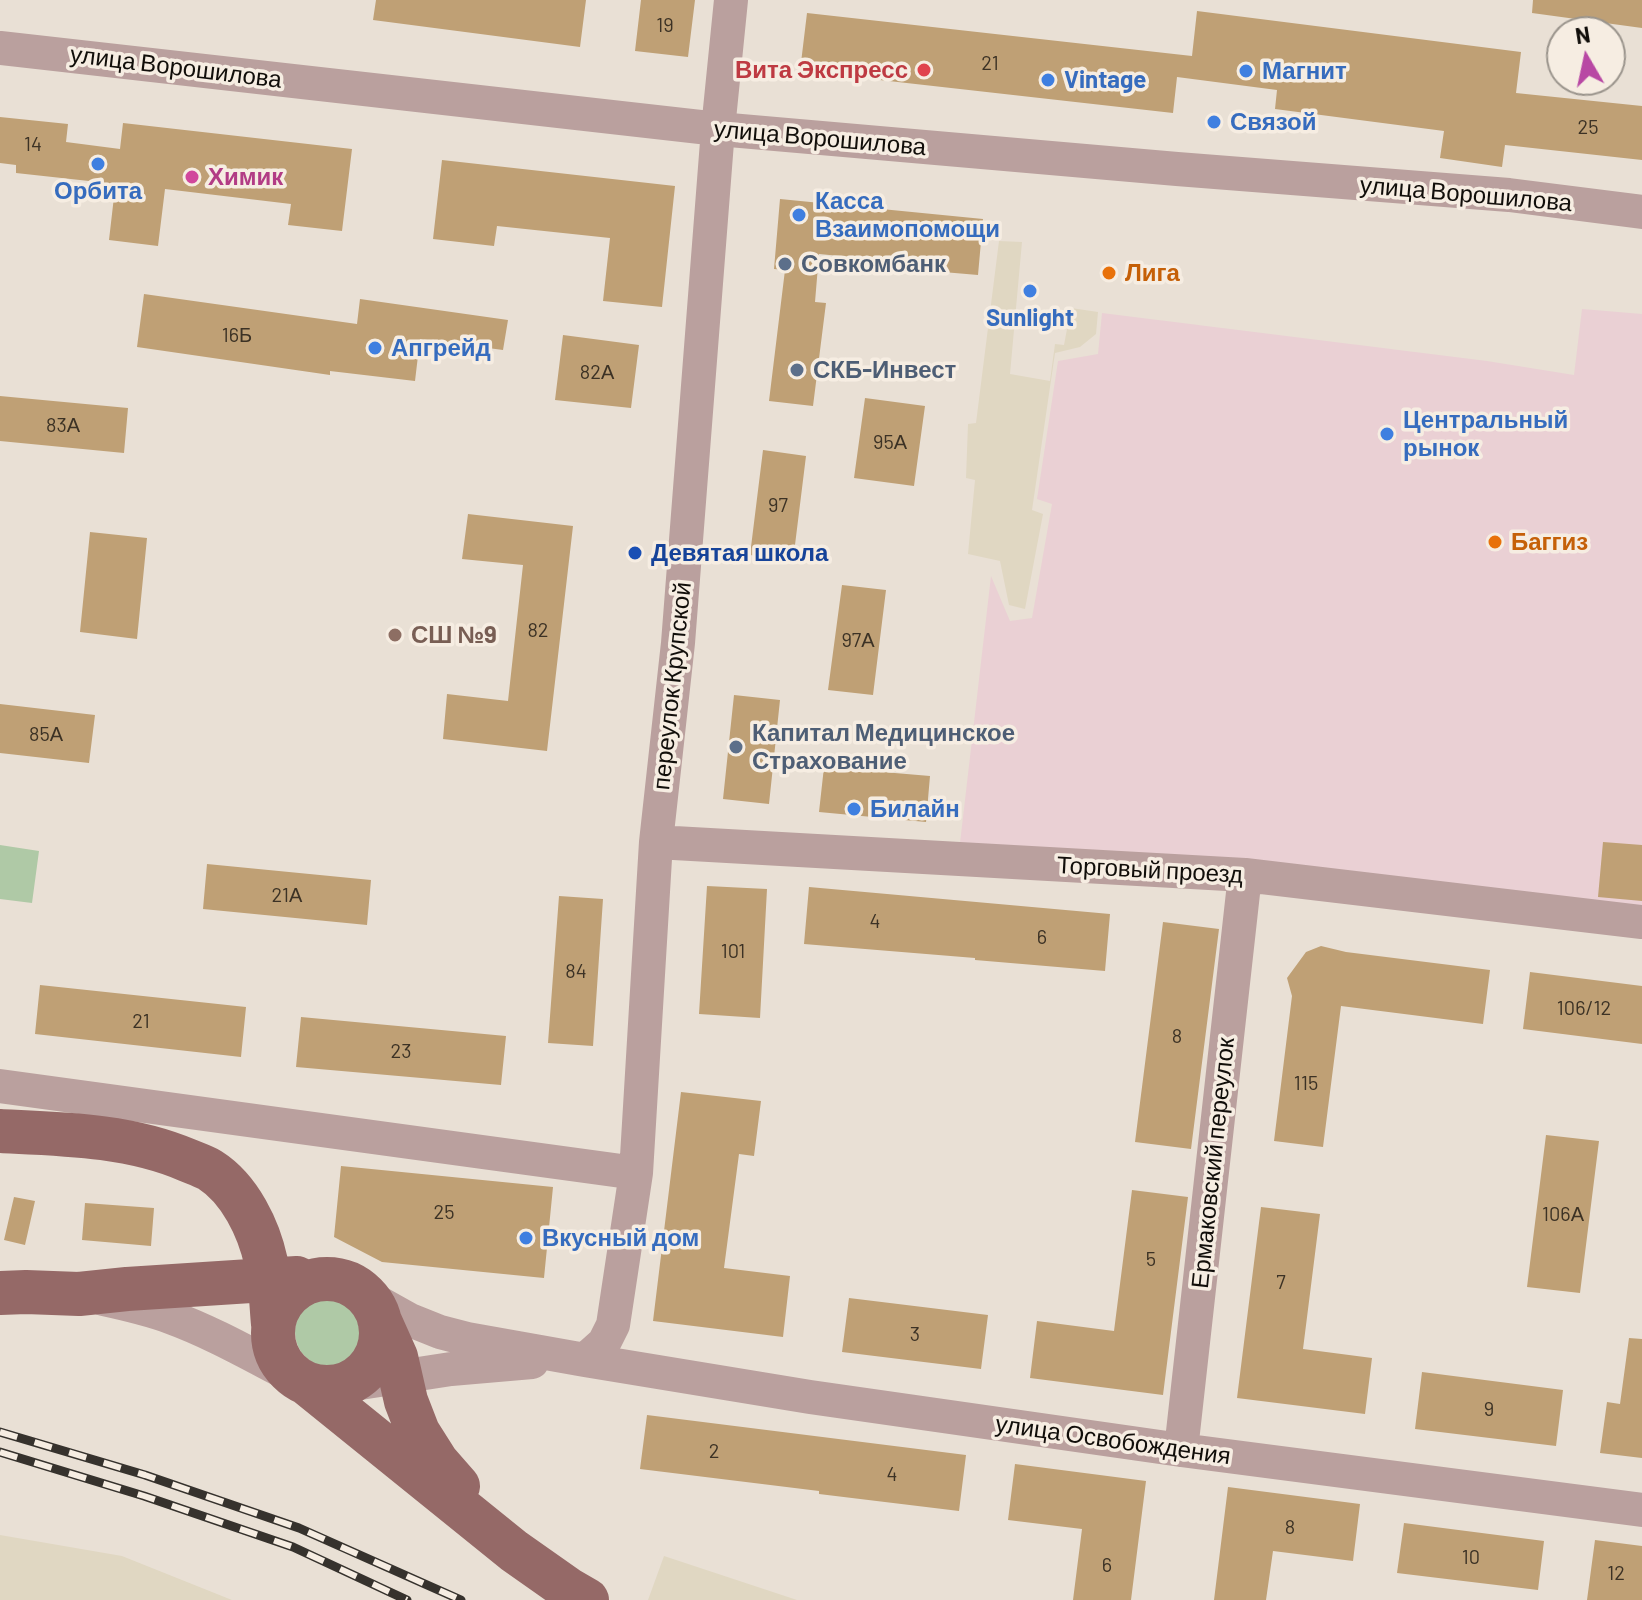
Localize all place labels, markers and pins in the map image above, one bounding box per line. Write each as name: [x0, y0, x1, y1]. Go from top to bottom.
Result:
place label: Вита Экспресс: [735, 56, 908, 84]
place label: Магнит: [1262, 57, 1347, 85]
marker: Вита Экспресс: [915, 61, 933, 79]
marker: Магнит: [1237, 62, 1255, 80]
place label: Vintage: [1064, 66, 1146, 94]
marker: Vintage: [1039, 71, 1057, 89]
place label: Связой: [1230, 108, 1317, 136]
marker: Связой: [1205, 113, 1223, 131]
marker: Орбита: [89, 155, 107, 173]
place label: Химик: [208, 163, 283, 191]
marker: Химик: [183, 168, 201, 186]
place label: Орбита: [54, 177, 142, 205]
place label: Касса Взаимопомощи: [815, 187, 1000, 243]
marker: Касса Взаимопомощи: [790, 206, 808, 224]
place label: Совкомбанк: [801, 250, 946, 278]
marker: Совкомбанк: [776, 255, 794, 273]
place label: Лига: [1125, 259, 1180, 287]
marker: Лига: [1100, 264, 1118, 282]
marker: Sunlight: [1021, 282, 1039, 300]
place label: Sunlight: [986, 304, 1074, 332]
place label: Апгрейд: [391, 334, 491, 362]
marker: Апгрейд: [366, 339, 384, 357]
place label: СКБ-Инвест: [813, 356, 956, 384]
marker: СКБ-Инвест: [788, 361, 806, 379]
place label: Центральный рынок: [1403, 406, 1568, 462]
marker: Центральный рынок: [1378, 425, 1396, 443]
place label: Баггиз: [1511, 528, 1588, 556]
marker: Баггиз: [1486, 533, 1504, 551]
place label: Девятая школа: [651, 539, 828, 567]
marker: Девятая школа: [626, 544, 644, 562]
place label: СШ №9: [411, 621, 497, 649]
marker: СШ №9: [386, 626, 404, 644]
place label: Капитал Медицинское Страхование: [752, 719, 1015, 775]
marker: Капитал Медицинское Страхование: [727, 738, 745, 756]
place label: Билайн: [870, 795, 960, 823]
marker: Билайн: [845, 800, 863, 818]
place label: Вкусный дом: [542, 1224, 699, 1252]
marker: Вкусный дом: [517, 1229, 535, 1247]

